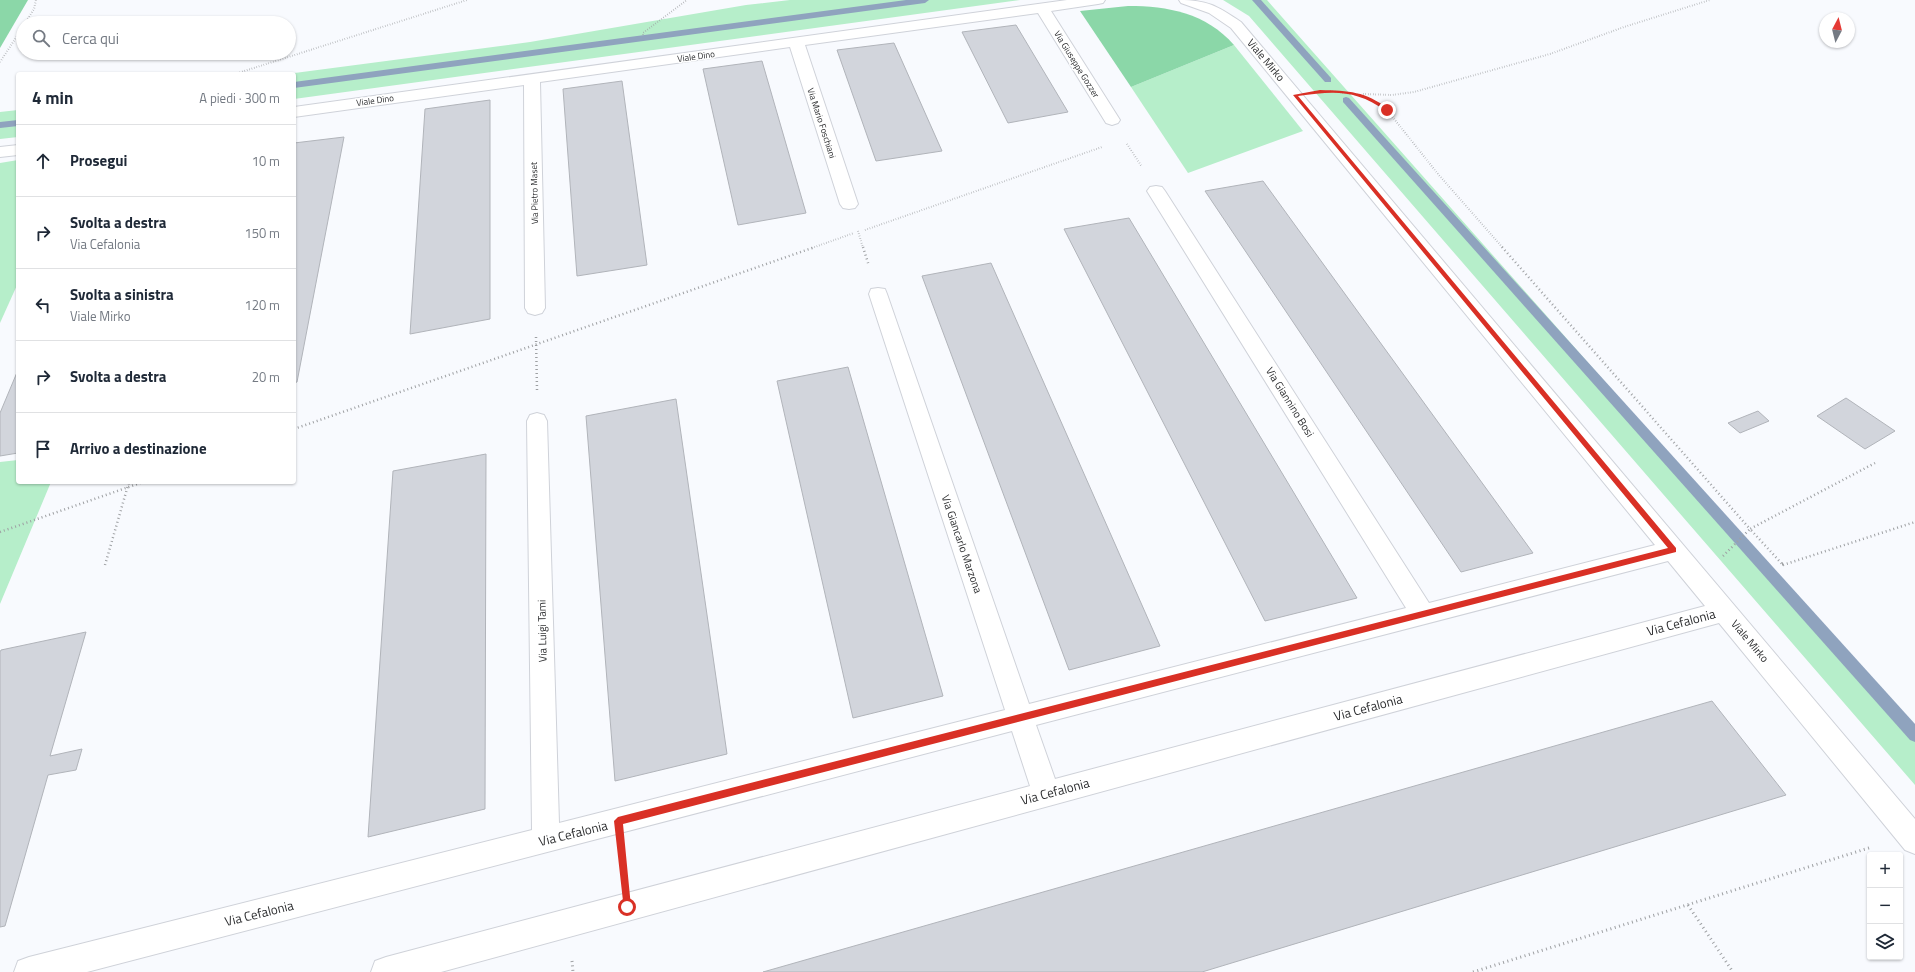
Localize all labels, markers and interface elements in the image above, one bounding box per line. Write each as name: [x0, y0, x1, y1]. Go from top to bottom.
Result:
north arrow: [1819, 12, 1855, 48]
search box: [16, 16, 296, 60]
icon: search: [30, 27, 52, 49]
text: Cerca qui: [62, 27, 119, 50]
street label: Via Giuseppe Gozzer: [1051, 28, 1103, 100]
street label: Viale Mirko: [1243, 35, 1289, 85]
street label: Viale Dino: [676, 47, 716, 65]
text: 4 min: [32, 85, 73, 111]
street label: Via Mario Foschiani: [805, 86, 839, 160]
text: A piedi · 300 m: [199, 88, 280, 108]
street label: Viale Dino: [355, 91, 395, 109]
route end: [1378, 101, 1396, 119]
text: Prosegui: [70, 149, 127, 172]
icon: ahead: [32, 150, 54, 172]
text: 10 m: [252, 151, 280, 171]
street label: Via Pietro Maset: [527, 161, 541, 224]
text: Svolta a destra: [70, 211, 167, 234]
icon: right: [32, 222, 54, 244]
text: 150 m: [244, 223, 280, 243]
text: Via Cefalonia: [70, 234, 140, 254]
text: Svolta a sinistra: [70, 283, 174, 306]
icon: left: [32, 294, 54, 316]
text: 120 m: [244, 295, 280, 315]
text: Viale Mirko: [70, 306, 131, 326]
street label: Via Giannino Bosi: [1262, 364, 1318, 440]
text: Svolta a destra: [70, 365, 167, 388]
icon: right: [32, 366, 54, 388]
text: 20 m: [252, 367, 280, 387]
text: Arrivo a destinazione: [70, 437, 207, 460]
icon: arrive: [32, 438, 54, 460]
street label: Via Giancarlo Marzona: [938, 493, 986, 596]
street label: Via Luigi Tami: [533, 600, 551, 662]
street label: Via Cefalonia: [1644, 603, 1718, 641]
street label: Viale Mirko: [1727, 616, 1773, 666]
street label: Via Cefalonia: [1331, 688, 1405, 726]
street label: Via Cefalonia: [1018, 772, 1092, 810]
street label: Via Cefalonia: [536, 815, 610, 851]
map controls: [1867, 852, 1903, 960]
button: +: [1867, 852, 1903, 888]
button: −: [1867, 888, 1903, 924]
street label: Via Cefalonia: [222, 895, 296, 931]
route start: [618, 898, 636, 916]
button: layers: [1867, 924, 1903, 960]

